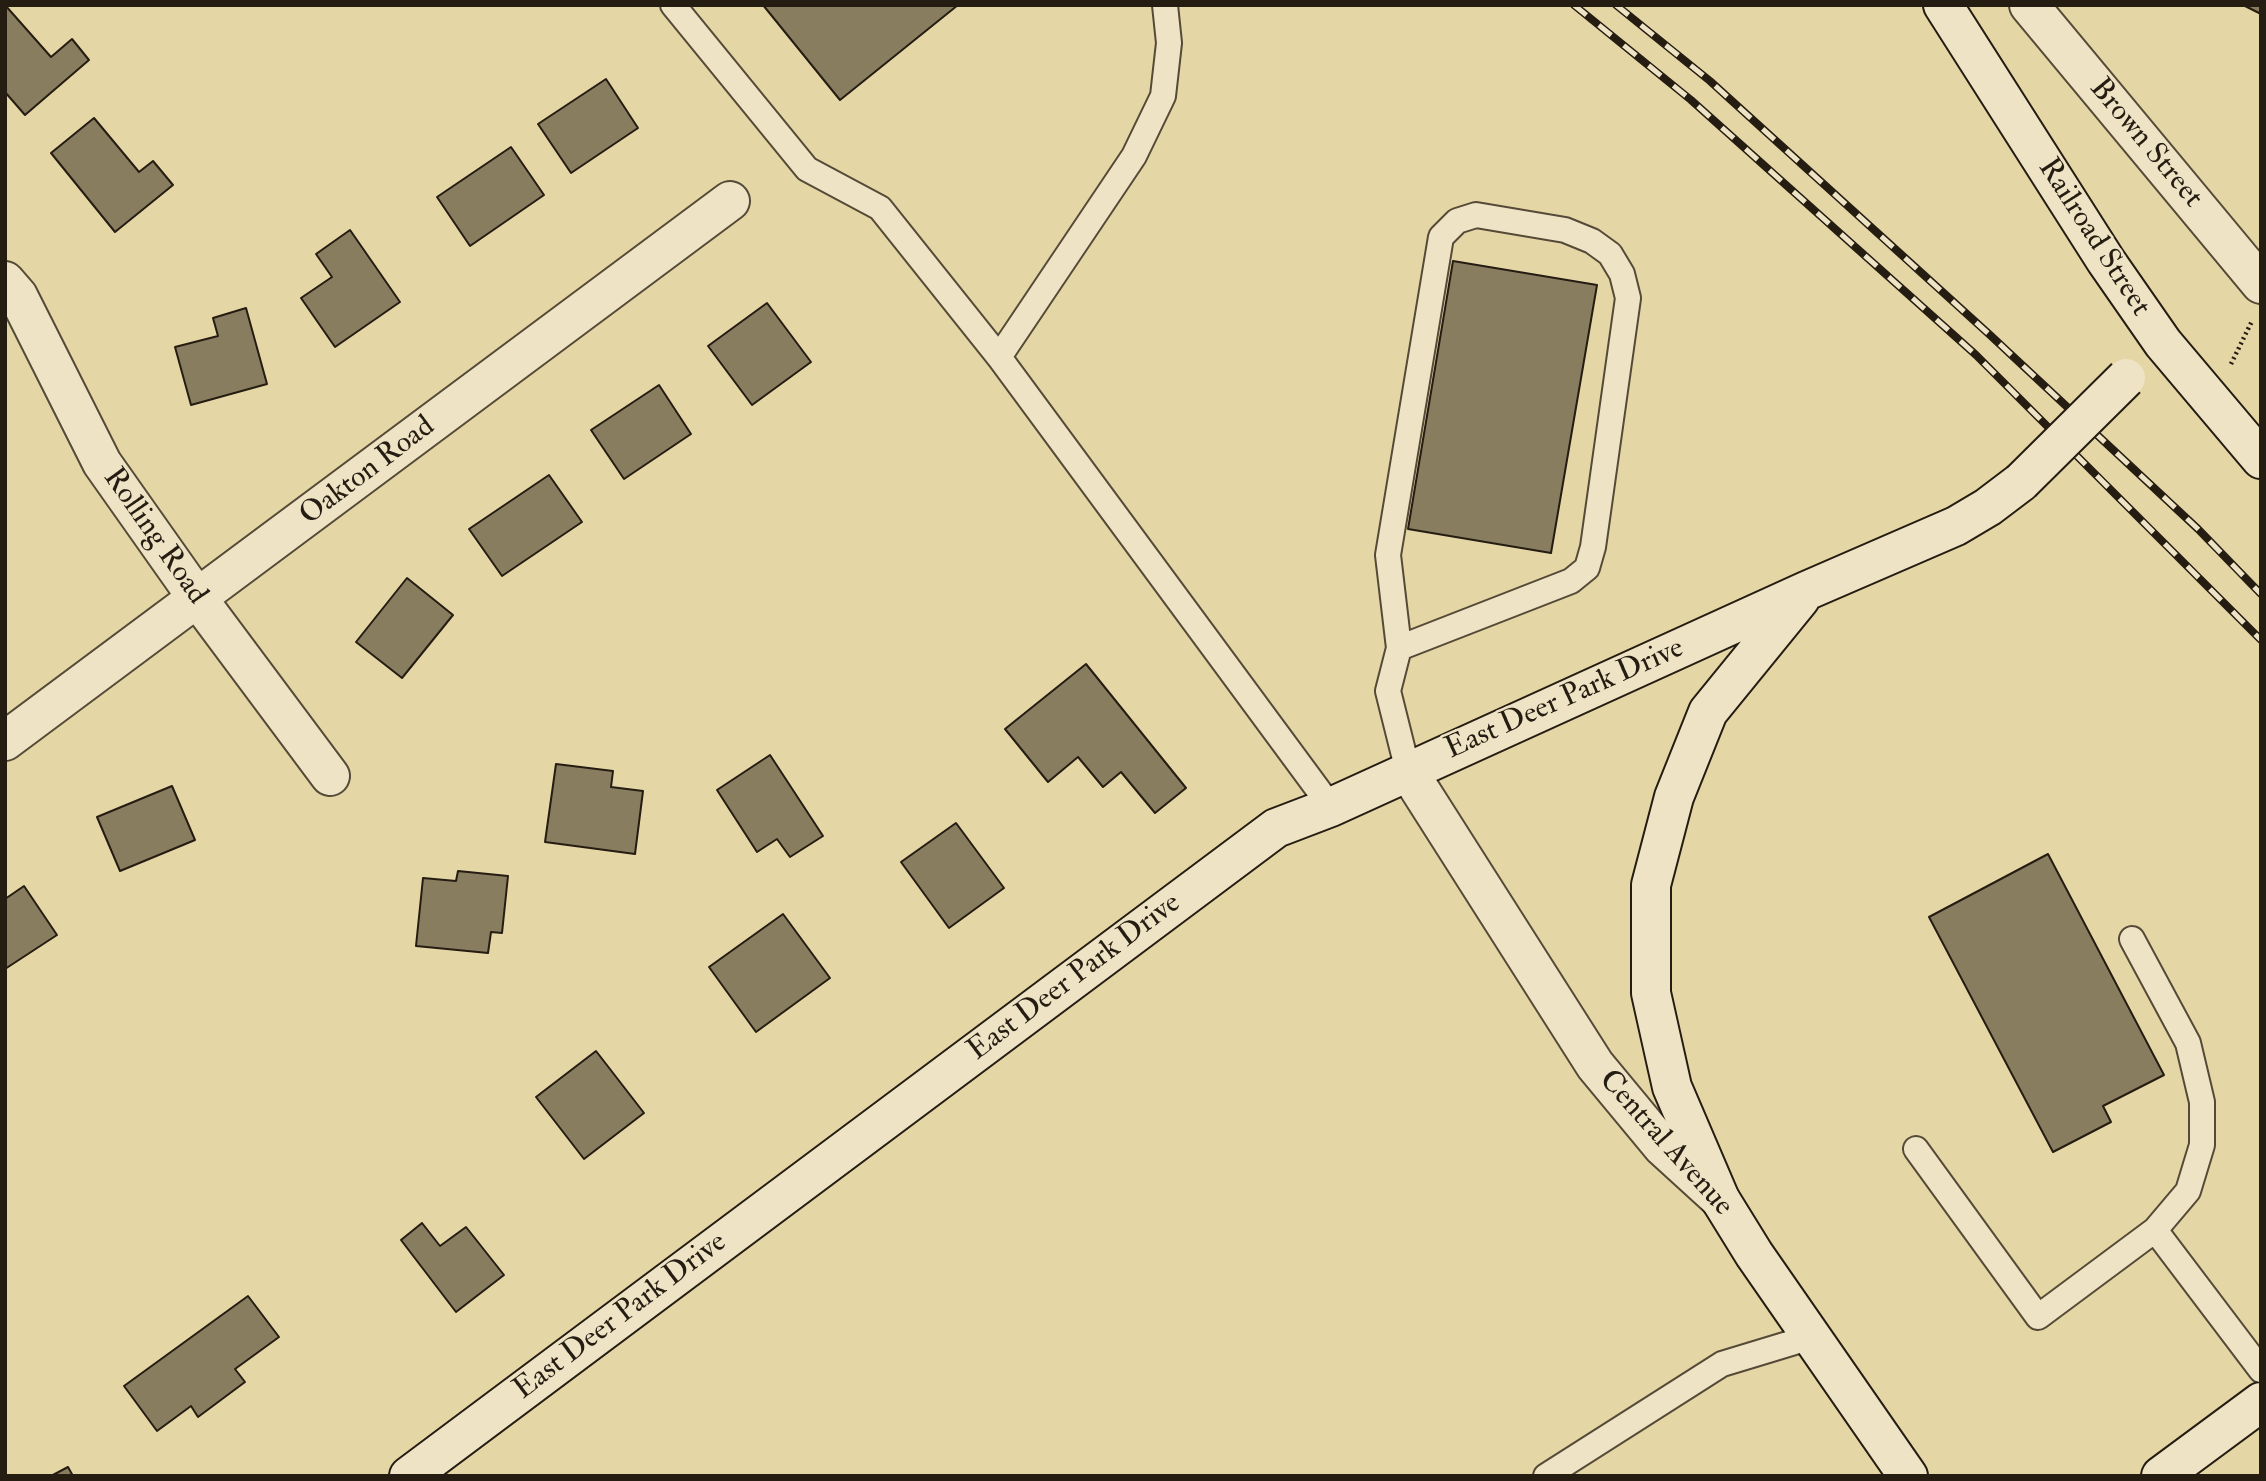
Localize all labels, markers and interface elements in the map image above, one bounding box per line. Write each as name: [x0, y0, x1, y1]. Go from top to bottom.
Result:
street label: Brown Street: [2081, 72, 2209, 216]
street label: Railroad Street: [2029, 152, 2157, 324]
street label: Oakton Road: [294, 410, 442, 534]
street label: Rolling Road: [94, 462, 214, 612]
street label: East Deer Park Drive: [1440, 631, 1690, 769]
street label: East Deer Park Drive: [962, 886, 1188, 1070]
street label: Central Avenue: [1590, 1064, 1740, 1224]
street label: East Deer Park Drive: [508, 1225, 734, 1409]

